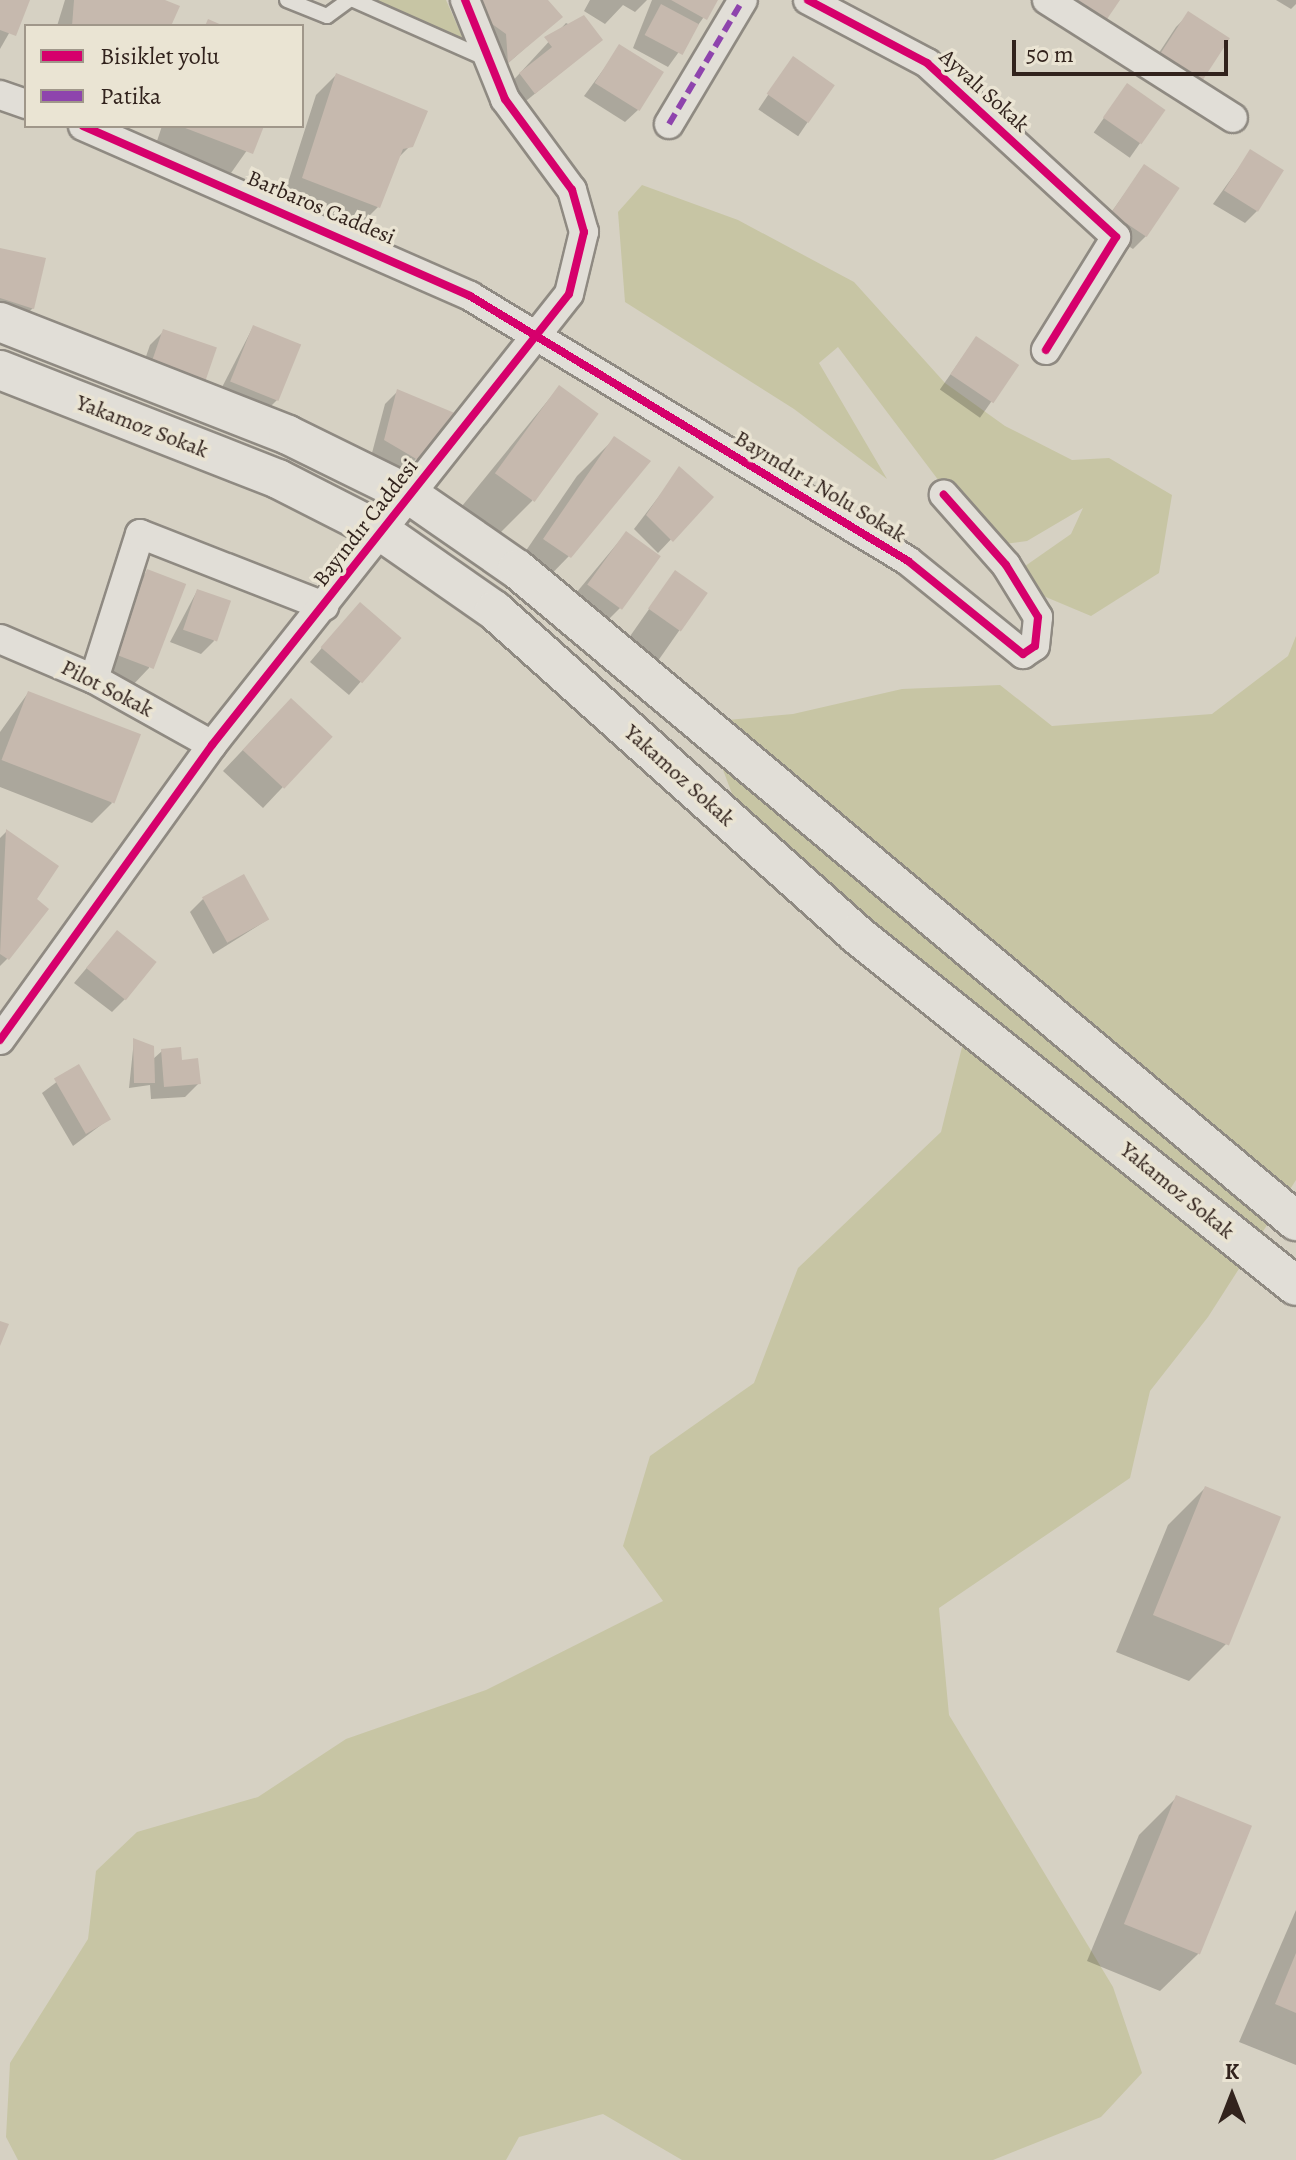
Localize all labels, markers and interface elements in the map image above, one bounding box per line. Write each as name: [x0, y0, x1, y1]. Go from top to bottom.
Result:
legend: [24, 24, 304, 128]
scale bar: [1016, 24, 1232, 74]
text: 50 m: [1026, 38, 1074, 70]
text: Bisiklet yolu: [100, 40, 220, 72]
street label: Ayvalı Sokak: [934, 44, 1034, 138]
text: Patika: [100, 80, 161, 112]
street label: Barbaros Caddesi: [243, 165, 399, 251]
street label: Yakamoz Sokak: [72, 390, 212, 464]
street label: Bayındır 1 Nolu Sokak: [729, 425, 911, 549]
street label: Bayındır Caddesi: [308, 454, 424, 592]
street label: Pilot Sokak: [57, 655, 157, 723]
street label: Yakamoz Sokak: [618, 720, 740, 832]
street label: Yakamoz Sokak: [1115, 1137, 1239, 1245]
north arrow: [1192, 2056, 1272, 2136]
text: K: [1225, 2057, 1239, 2087]

